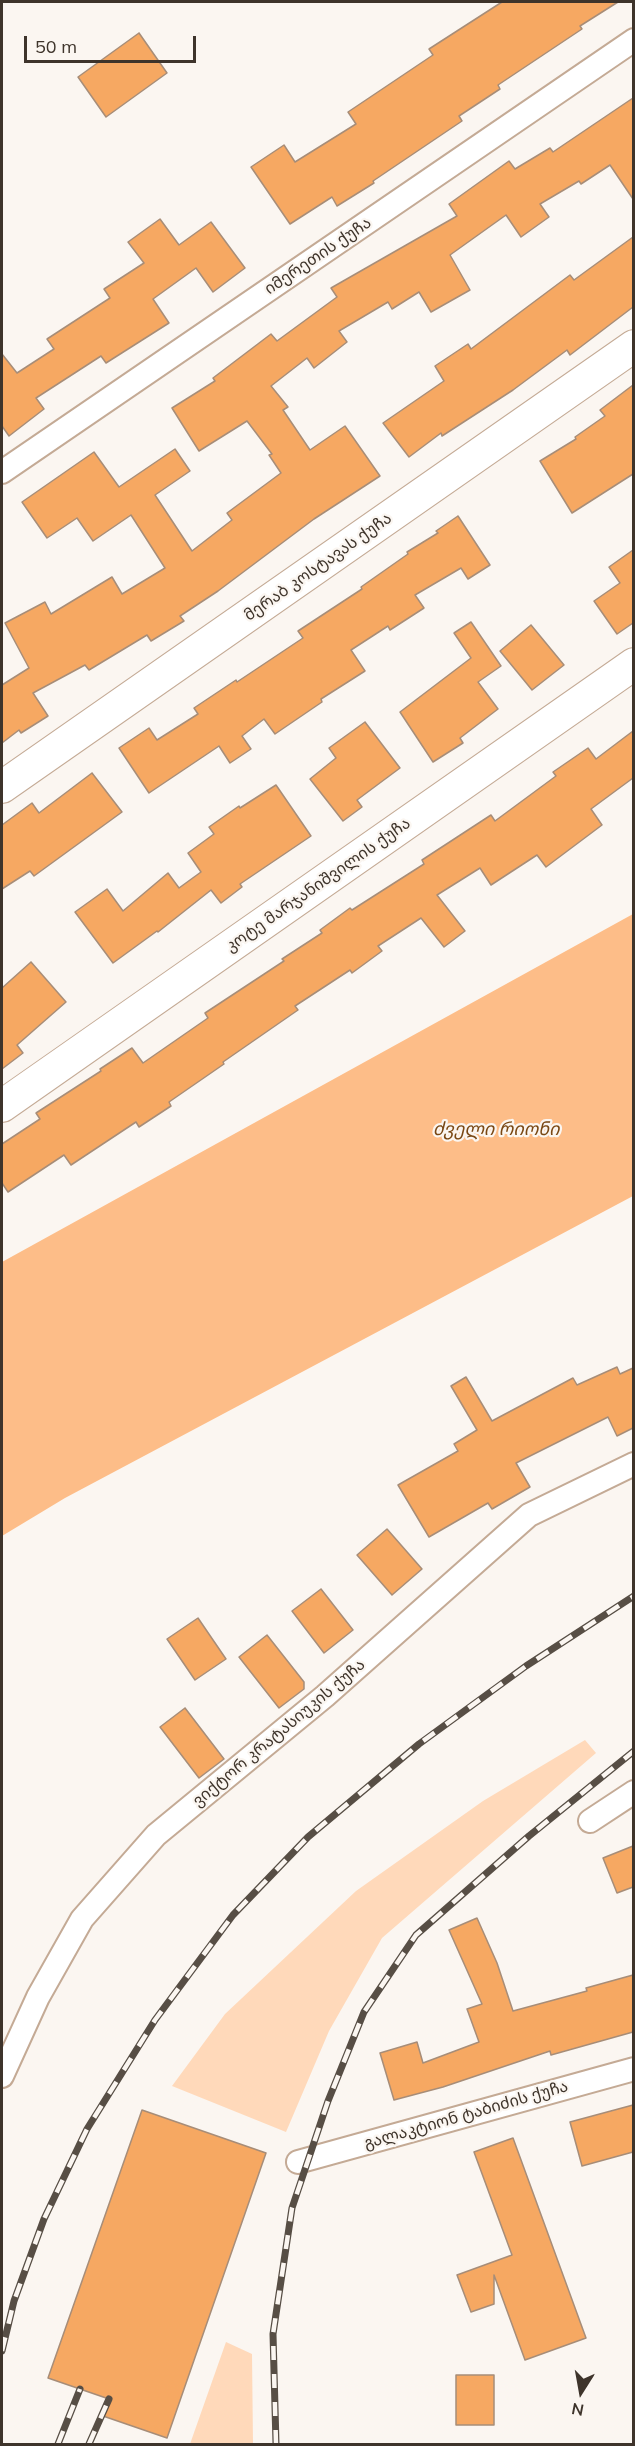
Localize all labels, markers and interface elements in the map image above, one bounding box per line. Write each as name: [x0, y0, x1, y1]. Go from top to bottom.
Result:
scale bar: [27, 24, 200, 62]
text: 50 m: [35, 35, 77, 58]
street label: იმერეთის ქუჩა: [261, 213, 375, 299]
street label: მერაბ კოსტავას ქუჩა: [241, 509, 395, 625]
street label: კოტე მარჯანიშვილის ქუჩა: [222, 814, 414, 956]
water label: ძველი რიონი: [433, 1119, 559, 1141]
street label: ვიქტორ კრატასიუკის ქუჩა: [189, 1655, 369, 1811]
street label: გალაკტიონ ტაბიძის ქუჩა: [362, 2077, 570, 2153]
north arrow: [551, 2362, 611, 2422]
text: N: [570, 2399, 585, 2421]

